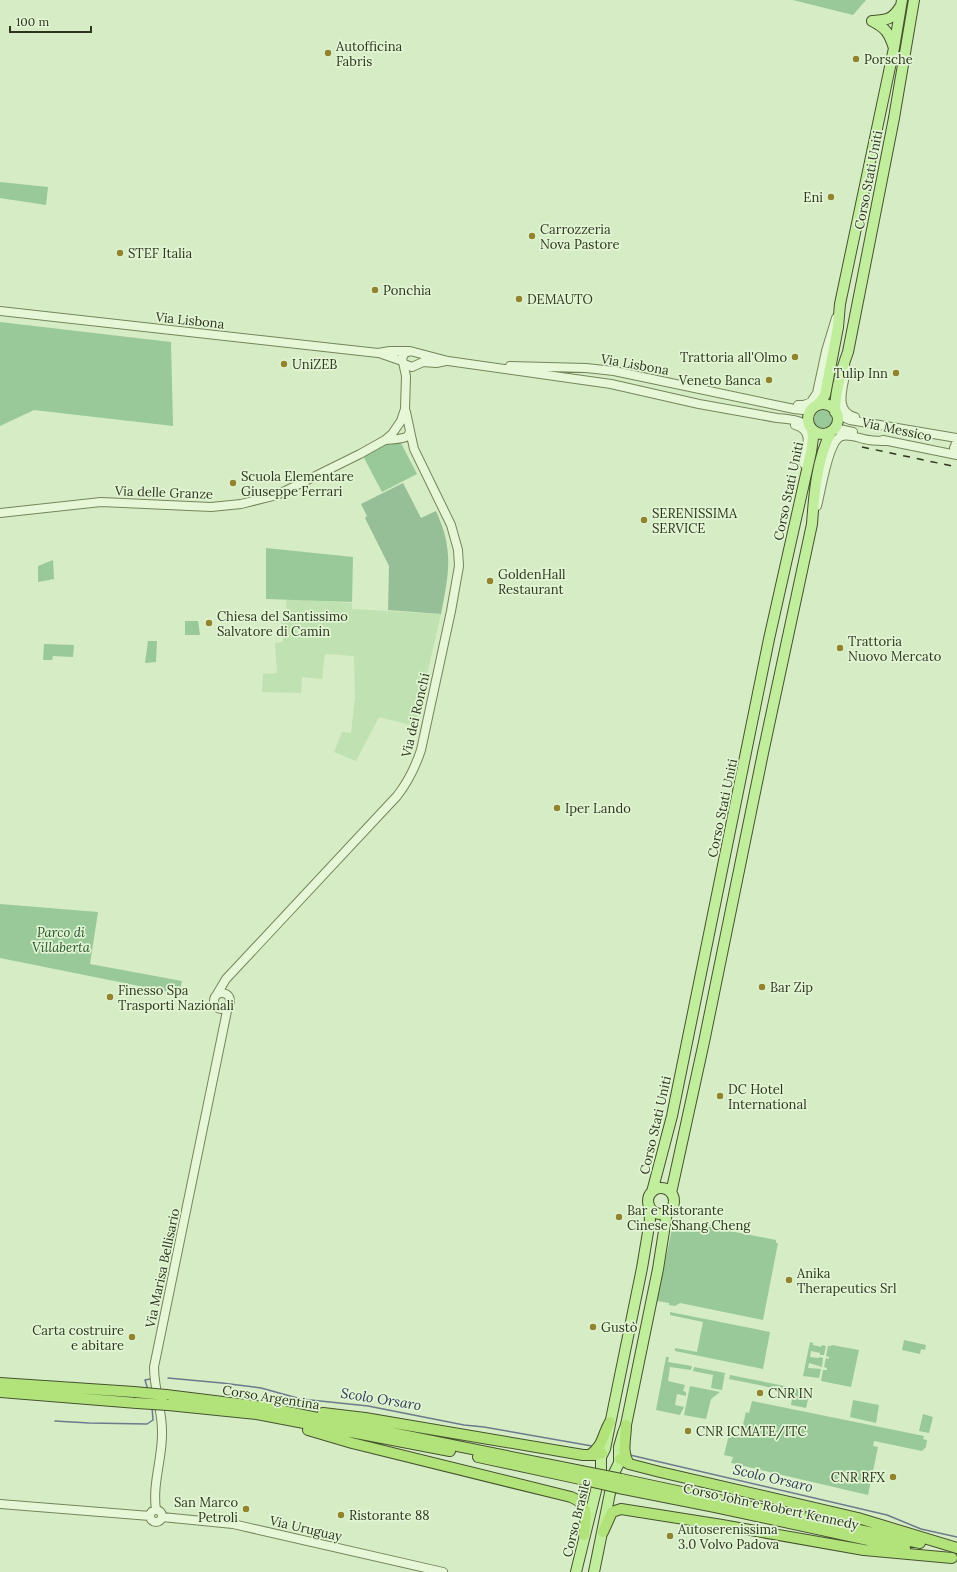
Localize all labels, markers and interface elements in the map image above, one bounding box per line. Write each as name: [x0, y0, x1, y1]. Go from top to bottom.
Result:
scale bar: [10, 8, 91, 34]
text: 100 m: [16, 14, 49, 29]
place label: Autofficina Fabris: [335, 38, 403, 70]
marker: Autofficina Fabris: [323, 48, 333, 58]
place label: Porsche: [864, 51, 913, 68]
marker: Porsche: [851, 54, 861, 64]
street label: Corso Stati Uniti: [851, 129, 887, 231]
place label: Eni: [803, 189, 823, 206]
marker: Eni: [826, 192, 836, 202]
place label: Carrozzeria Nova Pastore: [540, 221, 620, 253]
marker: Carrozzeria Nova Pastore: [527, 231, 537, 241]
place label: STEF Italia: [128, 245, 192, 262]
marker: STEF Italia: [115, 248, 125, 258]
place label: Ponchia: [383, 282, 432, 299]
marker: Ponchia: [370, 285, 380, 295]
place label: DEMAUTO: [527, 291, 593, 308]
marker: DEMAUTO: [514, 294, 524, 304]
street label: Via Lisbona: [154, 308, 225, 333]
place label: Trattoria all'Olmo: [680, 349, 787, 366]
street label: Via Lisbona: [598, 350, 671, 379]
marker: Trattoria all'Olmo: [790, 352, 800, 362]
place label: UniZEB: [292, 356, 337, 373]
marker: UniZEB: [279, 359, 289, 369]
place label: Tulip Inn: [834, 365, 888, 382]
marker: Tulip Inn: [891, 368, 901, 378]
place label: Veneto Banca: [678, 372, 761, 389]
marker: Veneto Banca: [764, 375, 774, 385]
street label: Via Messico: [859, 414, 934, 445]
street label: Corso Stati Uniti: [770, 440, 807, 542]
place label: Scuola Elementare Giuseppe Ferrari: [241, 468, 354, 500]
marker: Scuola Elementare Giuseppe Ferrari: [228, 478, 238, 488]
street label: Via delle Granze: [114, 482, 213, 503]
place label: SERENISSIMA SERVICE: [652, 505, 738, 537]
marker: SERENISSIMA SERVICE: [639, 515, 649, 525]
place label: GoldenHall Restaurant: [498, 566, 566, 598]
marker: GoldenHall Restaurant: [485, 576, 495, 586]
place label: Chiesa del Santissimo Salvatore di Camin: [217, 608, 348, 640]
marker: Chiesa del Santissimo Salvatore di Camin: [204, 618, 214, 628]
place label: Trattoria Nuovo Mercato: [848, 633, 942, 665]
marker: Trattoria Nuovo Mercato: [835, 643, 845, 653]
street label: Via dei Ronchi: [397, 671, 434, 760]
street label: Corso Stati Uniti: [704, 757, 741, 859]
place label: Iper Lando: [565, 800, 631, 817]
marker: Iper Lando: [552, 803, 562, 813]
park label: Parco di Villaberta: [32, 924, 91, 956]
place label: Bar Zip: [770, 979, 813, 996]
place label: Finesso Spa Trasporti Nazionali: [118, 982, 234, 1014]
marker: Bar Zip: [757, 982, 767, 992]
marker: Finesso Spa Trasporti Nazionali: [105, 992, 115, 1002]
street label: Corso Stati Uniti: [636, 1074, 675, 1176]
place label: DC Hotel International: [728, 1081, 807, 1113]
marker: DC Hotel International: [715, 1091, 725, 1101]
place label: Bar e Ristorante Cinese Shang Cheng: [627, 1202, 751, 1234]
street label: Via Marisa Bellisario: [141, 1206, 184, 1330]
marker: Bar e Ristorante Cinese Shang Cheng: [614, 1212, 624, 1222]
place label: Anika Therapeutics Srl: [796, 1265, 897, 1297]
marker: Anika Therapeutics Srl: [784, 1275, 794, 1285]
place label: Gustò: [601, 1319, 638, 1336]
place label: Carta costruire e abitare: [32, 1322, 124, 1354]
marker: Gustò: [588, 1322, 598, 1332]
marker: Carta costruire e abitare: [127, 1332, 137, 1342]
street label: Corso Argentina: [221, 1381, 321, 1414]
water label: Scolo Orsaro: [339, 1384, 423, 1414]
place label: CNR IN: [768, 1385, 813, 1402]
marker: CNR IN: [755, 1388, 765, 1398]
place label: CNR ICMATE/ITC: [696, 1423, 807, 1440]
marker: CNR ICMATE/ITC: [683, 1426, 693, 1436]
water label: Scolo Orsaro: [731, 1460, 815, 1496]
place label: CNR RFX: [831, 1469, 886, 1486]
marker: CNR RFX: [888, 1472, 898, 1482]
street label: Corso Brasile: [559, 1477, 594, 1559]
street label: Corso John e Robert Kennedy: [682, 1480, 860, 1533]
place label: San Marco Petroli: [174, 1494, 238, 1526]
marker: San Marco Petroli: [241, 1504, 251, 1514]
place label: Ristorante 88: [349, 1507, 430, 1524]
marker: Ristorante 88: [336, 1510, 346, 1520]
street label: Via Uruguay: [267, 1512, 344, 1545]
place label: Autoserenissima 3.0 Volvo Padova: [677, 1521, 780, 1553]
marker: Autoserenissima 3.0 Volvo Padova: [665, 1531, 675, 1541]

